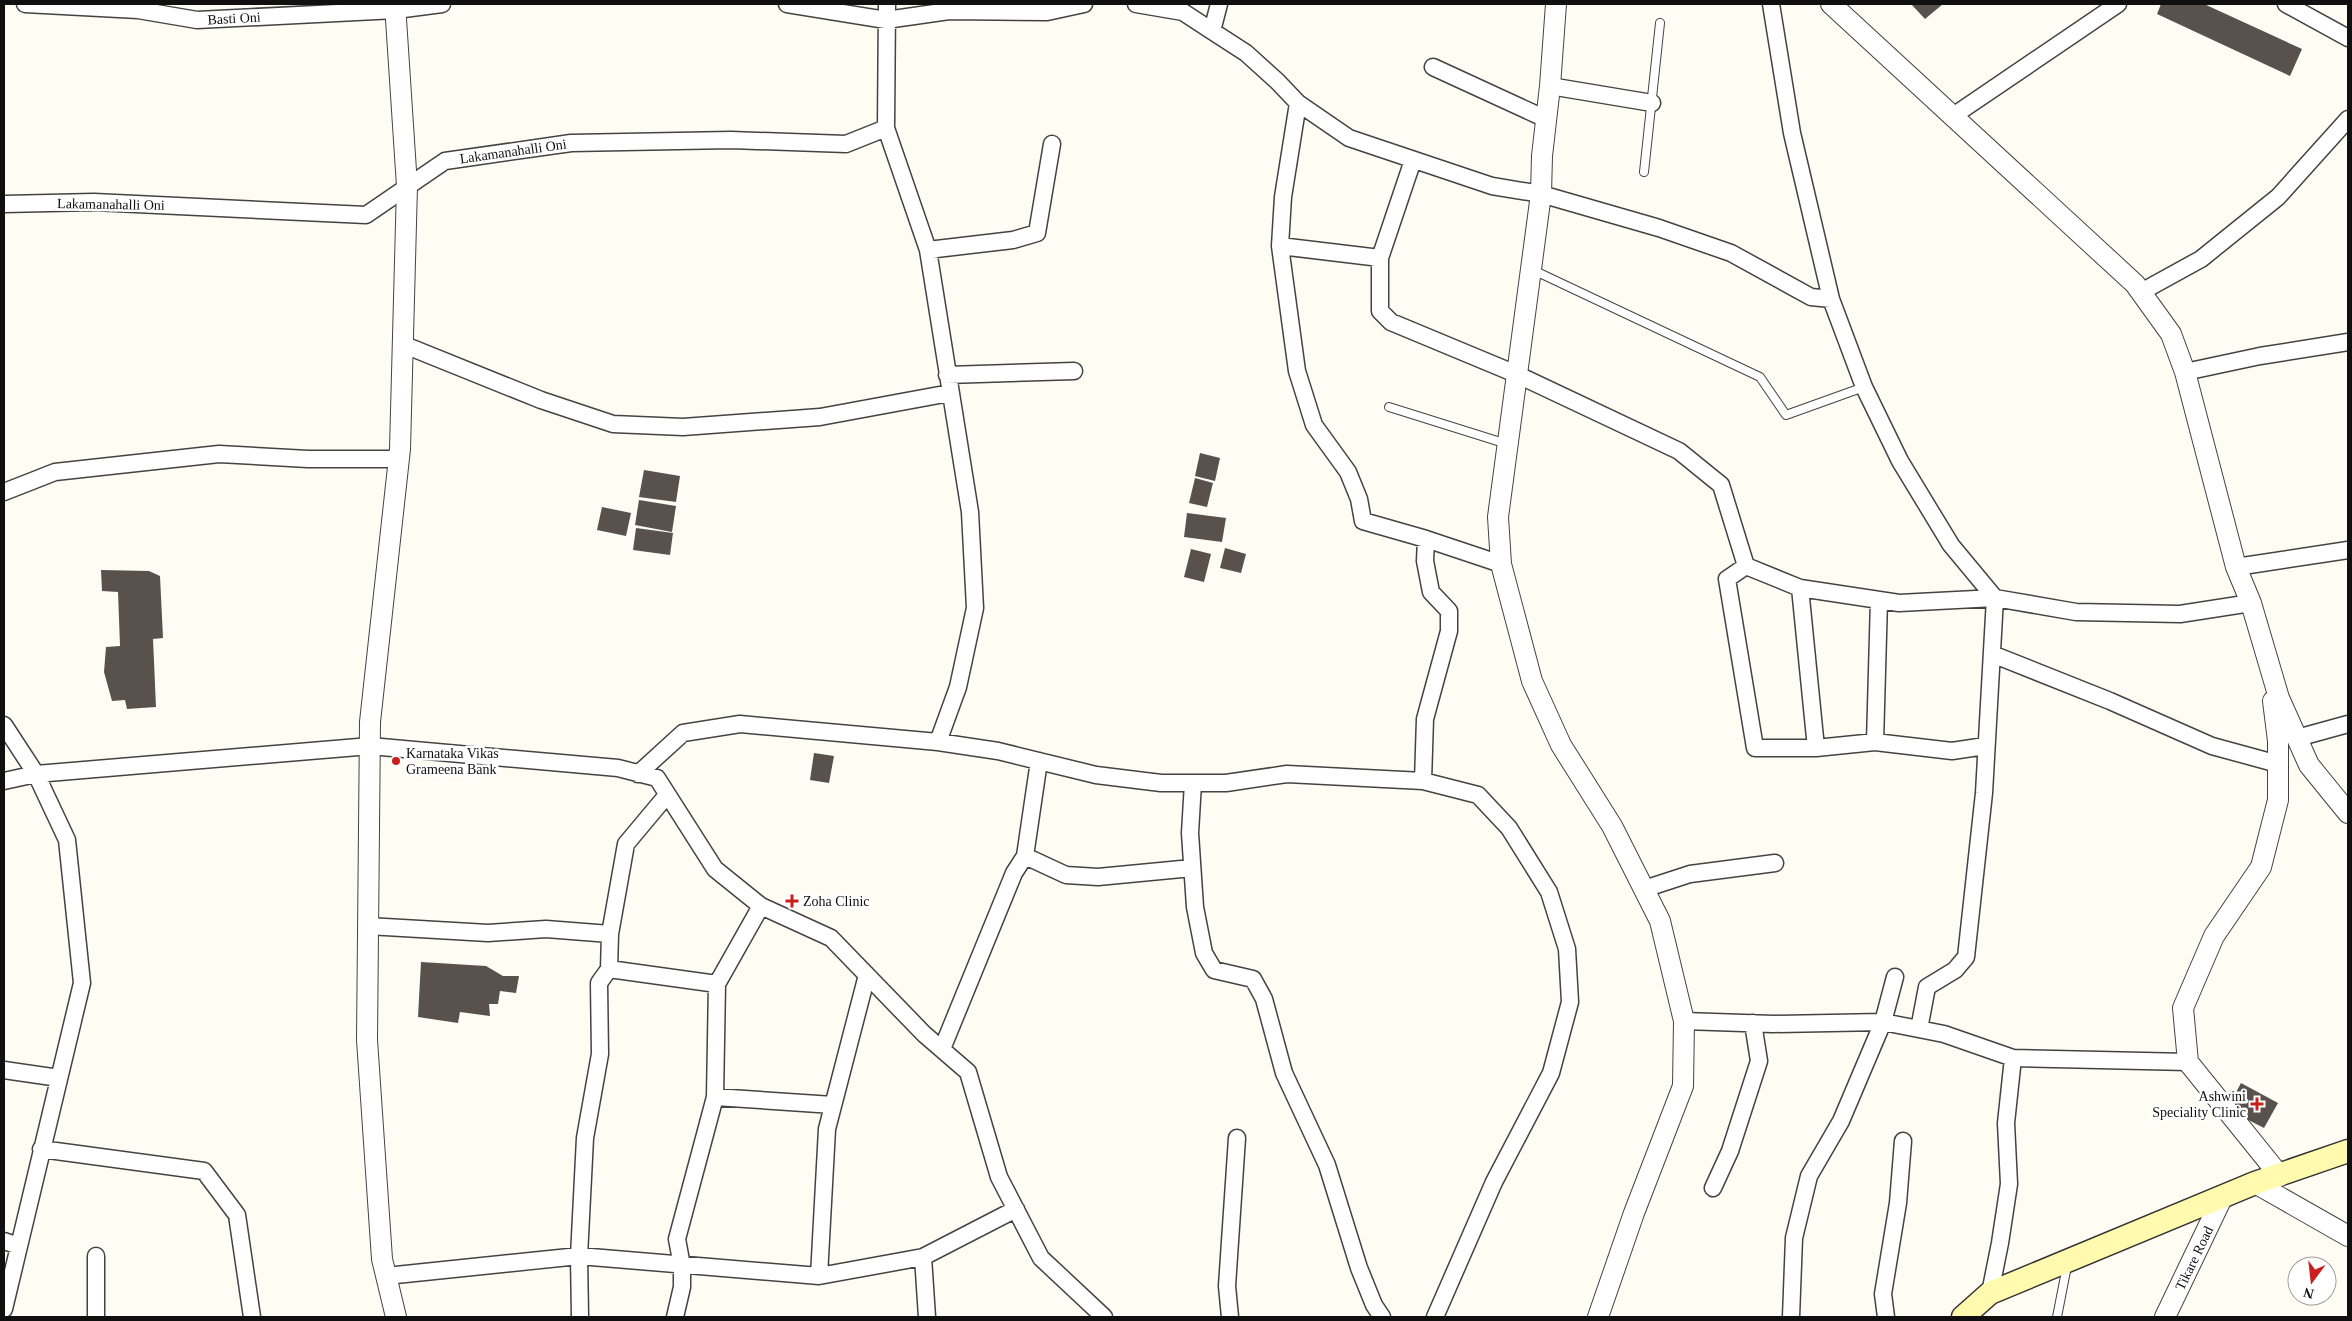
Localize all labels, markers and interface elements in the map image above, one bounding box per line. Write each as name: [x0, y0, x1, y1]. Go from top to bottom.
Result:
street label: Basti Oni: [207, 10, 261, 27]
street label: Lakamanahalli Oni: [459, 137, 568, 166]
street label: Lakamanahalli Oni: [57, 196, 165, 213]
place label: Karnataka Vikas Grameena Bank: [406, 746, 499, 777]
marker: Karnataka Vikas Grameena Bank: [390, 755, 402, 767]
marker: Zoha Clinic: [785, 894, 799, 908]
place label: Zoha Clinic: [803, 894, 870, 909]
place label: Ashwini Speciality Clinic: [2152, 1089, 2246, 1120]
marker: Ashwini Speciality Clinic: [2250, 1097, 2264, 1111]
street label: Tikare Road: [2173, 1224, 2216, 1293]
north arrow: [2287, 1256, 2337, 1306]
text: N: [2302, 1285, 2316, 1302]

